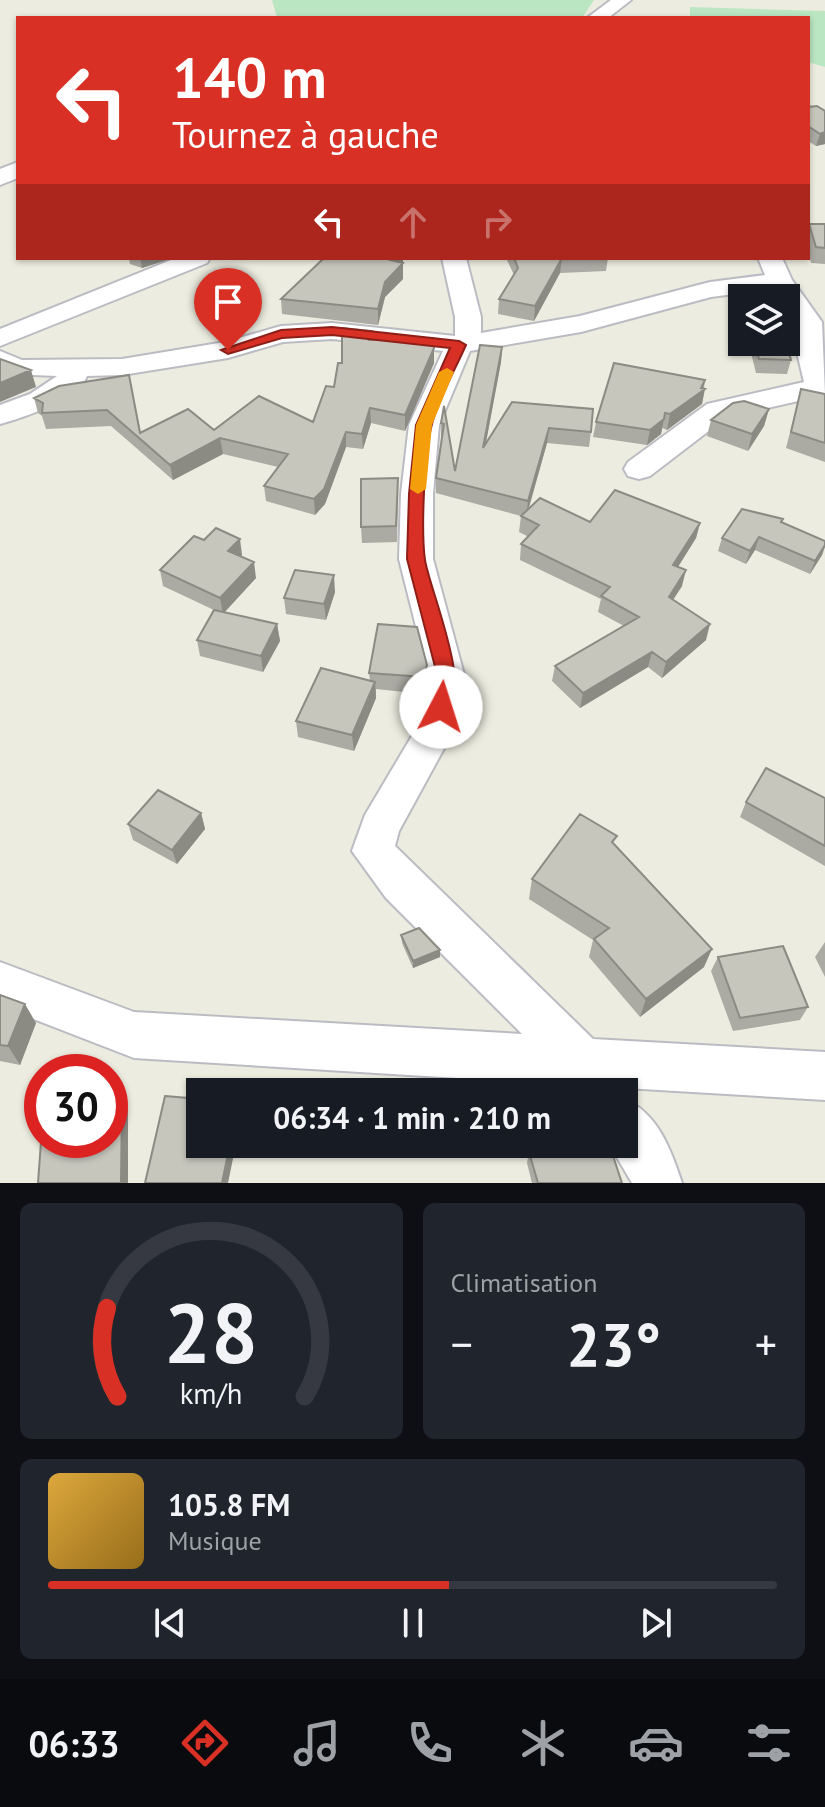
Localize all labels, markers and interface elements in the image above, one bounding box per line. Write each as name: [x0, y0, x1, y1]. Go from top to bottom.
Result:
text: 140 m: [172, 41, 327, 113]
icon: left: [40, 48, 144, 152]
text: Tournez à gauche: [172, 111, 439, 158]
icon: left: [307, 200, 351, 244]
icon: ahead: [391, 200, 435, 244]
icon: right: [475, 200, 519, 244]
pin: [194, 268, 262, 350]
icon: arrive: [206, 280, 250, 324]
map controls: [728, 284, 800, 356]
button: layers: [728, 284, 800, 356]
position arrow: [399, 665, 483, 749]
speed limit sign: 30: [24, 1054, 128, 1158]
text: 06:34 · 1 min · 210 m: [273, 1098, 551, 1137]
text: Climatisation: [451, 1266, 597, 1299]
text: 28: [164, 1278, 258, 1386]
text: 23°: [567, 1305, 661, 1383]
text: −: [451, 1315, 473, 1372]
text: +: [755, 1315, 777, 1372]
text: km/h: [180, 1375, 243, 1412]
text: 105.8 FM: [168, 1485, 290, 1524]
text: Musique: [168, 1524, 262, 1557]
icon: previous: [148, 1601, 192, 1645]
icon: pause: [391, 1601, 435, 1645]
icon: next: [634, 1601, 678, 1645]
icon: directions: [177, 1715, 233, 1771]
icon: music: [289, 1715, 345, 1771]
icon: phone: [402, 1715, 458, 1771]
icon: climate: [515, 1715, 571, 1771]
icon: car: [628, 1715, 684, 1771]
icon: filters: [741, 1715, 797, 1771]
text: 06:33: [28, 1720, 120, 1767]

